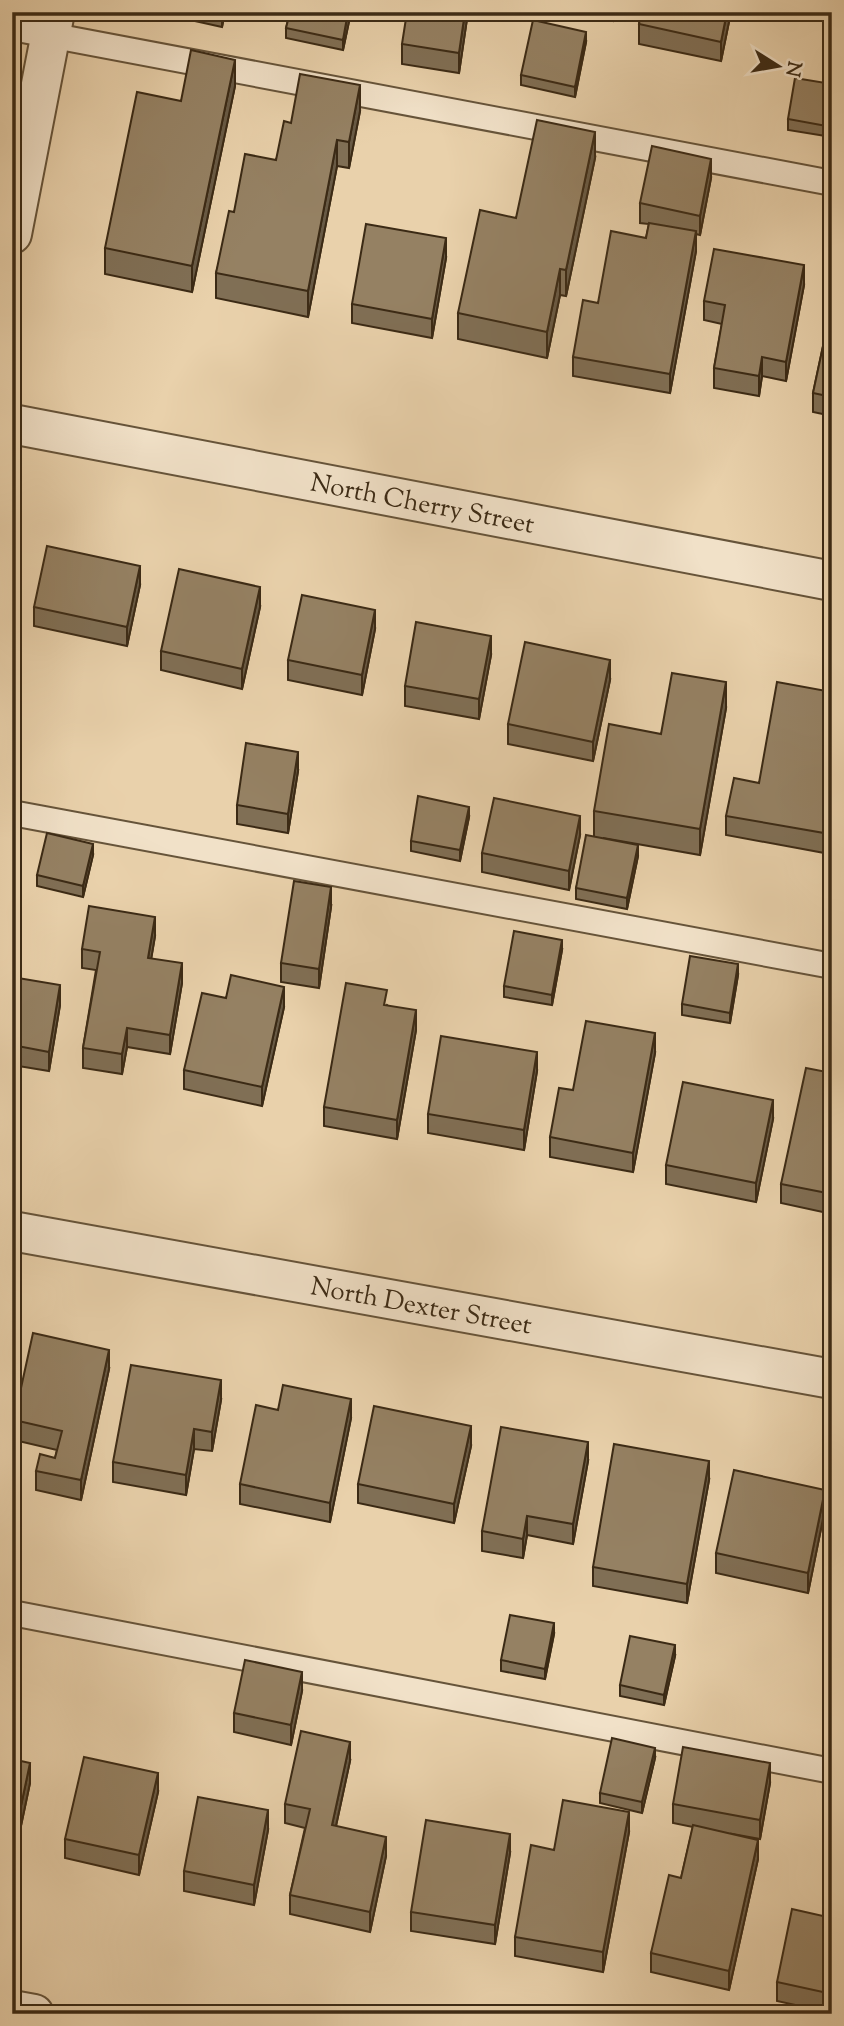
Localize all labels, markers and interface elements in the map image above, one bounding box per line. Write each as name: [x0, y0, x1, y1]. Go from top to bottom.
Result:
north arrow: [742, 32, 812, 102]
text: N: [778, 59, 807, 79]
street label: North Cherry Street: [307, 466, 537, 545]
street label: North Dexter Street: [307, 1269, 535, 1345]

